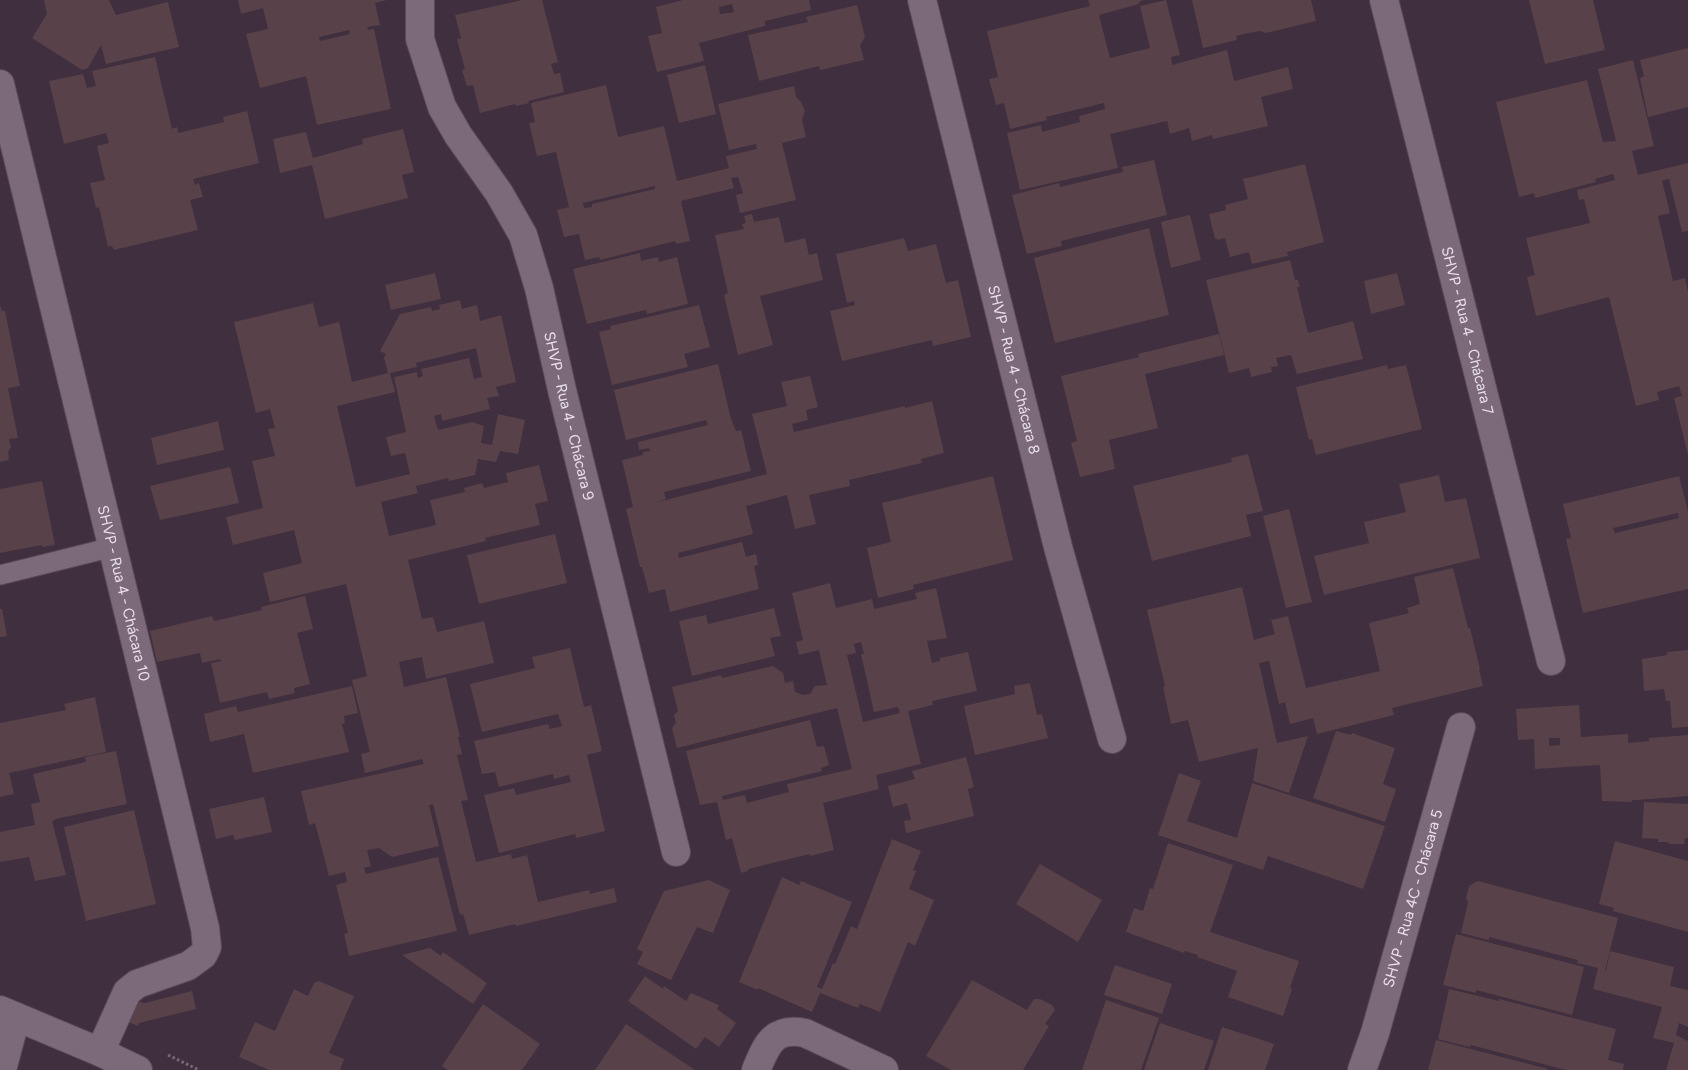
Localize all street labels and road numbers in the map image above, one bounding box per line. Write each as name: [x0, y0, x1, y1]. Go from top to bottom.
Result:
street label: SHVP - Rua 4 - Chácara 7: [1438, 245, 1497, 416]
street label: SHVP - Rua 4 - Chácara 8: [984, 283, 1044, 456]
street label: SHVP - Rua 4 - Chácara 9: [540, 330, 598, 502]
street label: SHVP - Rua 4 - Chácara 10: [94, 503, 154, 683]
street label: SHVP - Rua 4C - Chácara 5: [1379, 807, 1446, 989]

